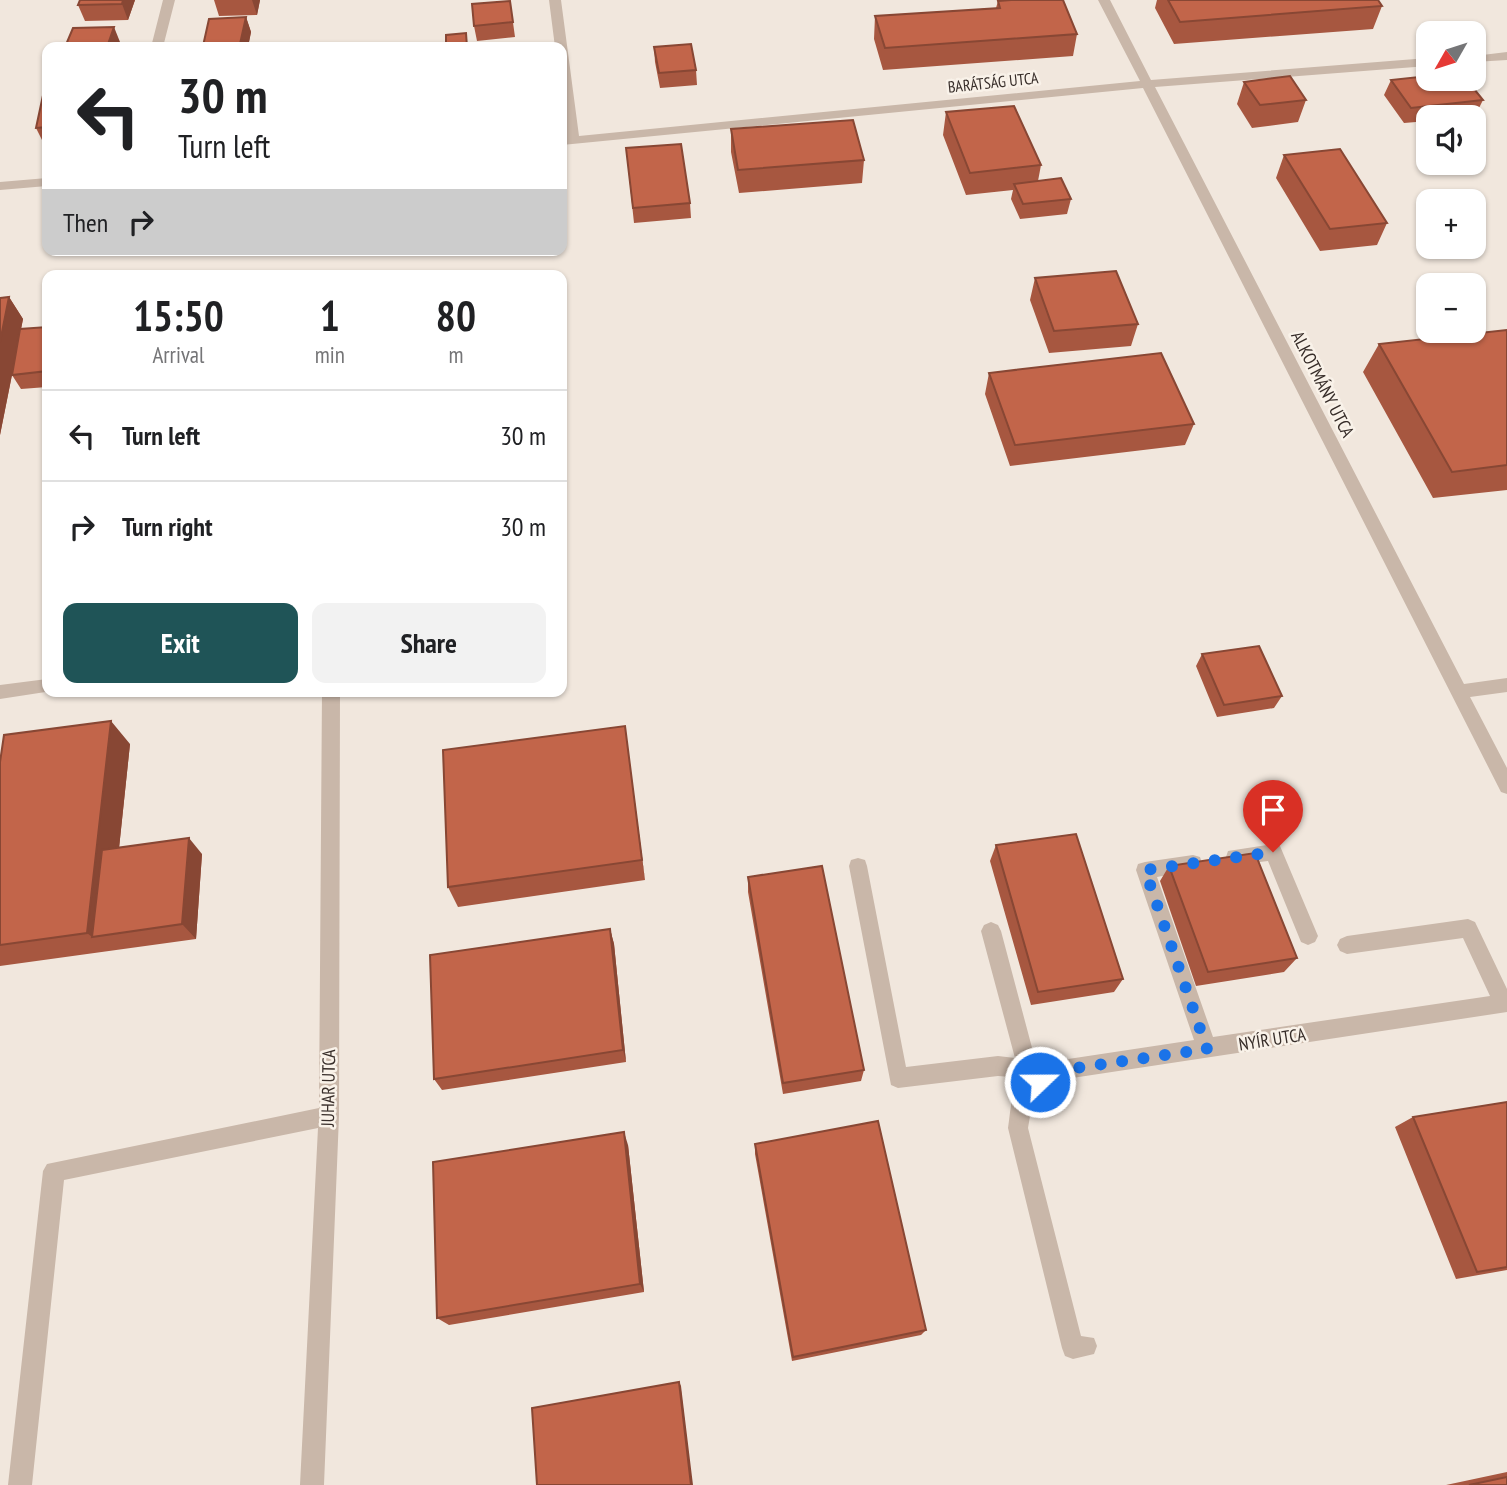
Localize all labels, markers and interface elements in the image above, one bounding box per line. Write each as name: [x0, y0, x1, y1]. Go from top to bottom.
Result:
north arrow: [1416, 21, 1486, 91]
map controls: [1416, 21, 1486, 343]
text: 30 m: [178, 63, 267, 127]
street label: BARÁTSÁG UTCA: [947, 67, 1040, 97]
icon: left: [63, 70, 154, 161]
button: sound: [1416, 105, 1486, 175]
text: Turn left: [178, 125, 270, 167]
button: +: [1416, 189, 1486, 259]
icon: right: [122, 203, 160, 241]
text: Then: [63, 206, 108, 239]
button: −: [1416, 273, 1486, 343]
text: 15:50: [133, 288, 224, 343]
text: 1: [320, 288, 340, 343]
text: 80: [436, 288, 476, 343]
street label: ALKOTMÁNY UTCA: [1286, 327, 1360, 441]
text: Arrival: [152, 340, 204, 369]
text: min: [315, 340, 345, 369]
text: m: [448, 340, 463, 369]
icon: left: [63, 417, 101, 455]
text: Turn left: [122, 419, 200, 452]
text: 30 m: [500, 419, 546, 452]
icon: right: [63, 508, 101, 546]
text: Turn right: [122, 510, 213, 543]
text: 30 m: [500, 510, 546, 543]
button: Exit: [63, 603, 298, 683]
button: Share: [312, 603, 546, 683]
pin: [1243, 780, 1303, 852]
icon: arrive: [1254, 791, 1292, 829]
street label: NYÍR UTCA: [1237, 1022, 1308, 1056]
position arrow: [1003, 1045, 1077, 1119]
street label: JUHAR UTCA: [316, 1049, 340, 1128]

